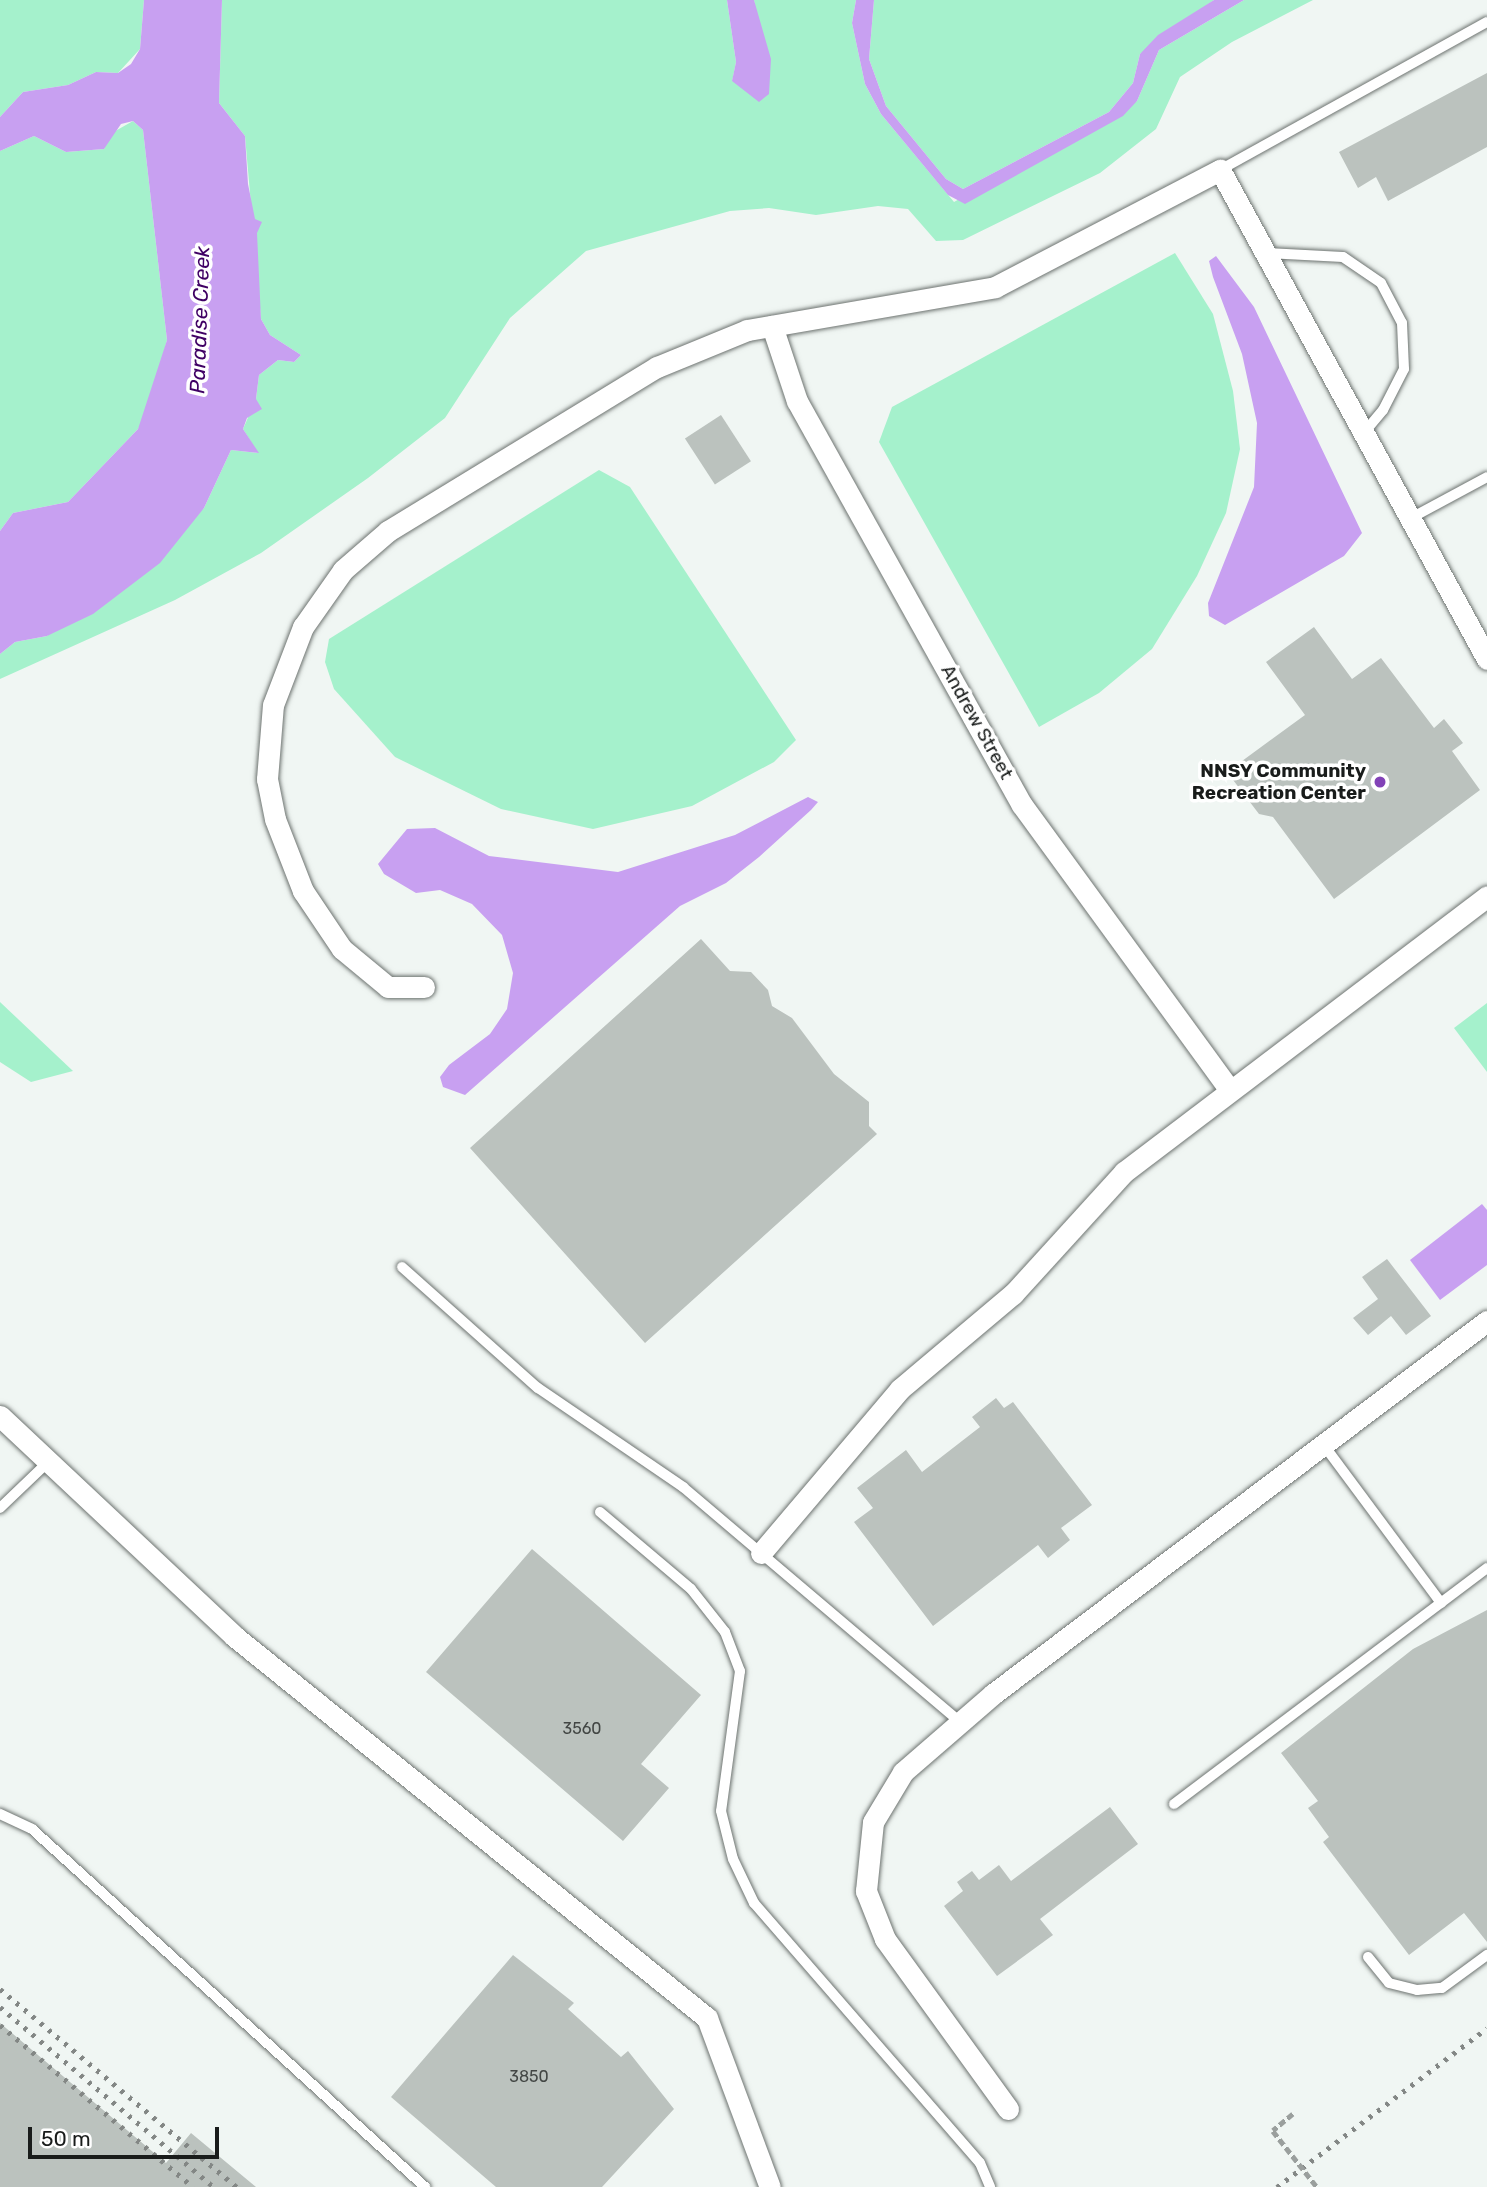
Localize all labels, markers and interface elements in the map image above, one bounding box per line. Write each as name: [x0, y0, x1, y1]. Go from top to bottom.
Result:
water label: Paradise Creek: [185, 246, 215, 394]
street label: Andrew Street: [936, 661, 1018, 783]
place label: NNSY Community Recreation Center: [1192, 760, 1366, 804]
marker: NNSY Community Recreation Center: [1372, 774, 1388, 790]
house number: 3560: [563, 1719, 601, 1739]
house number: 3850: [509, 2067, 549, 2087]
scale bar: [32, 2114, 222, 2158]
text: 50 m: [41, 2126, 91, 2151]

